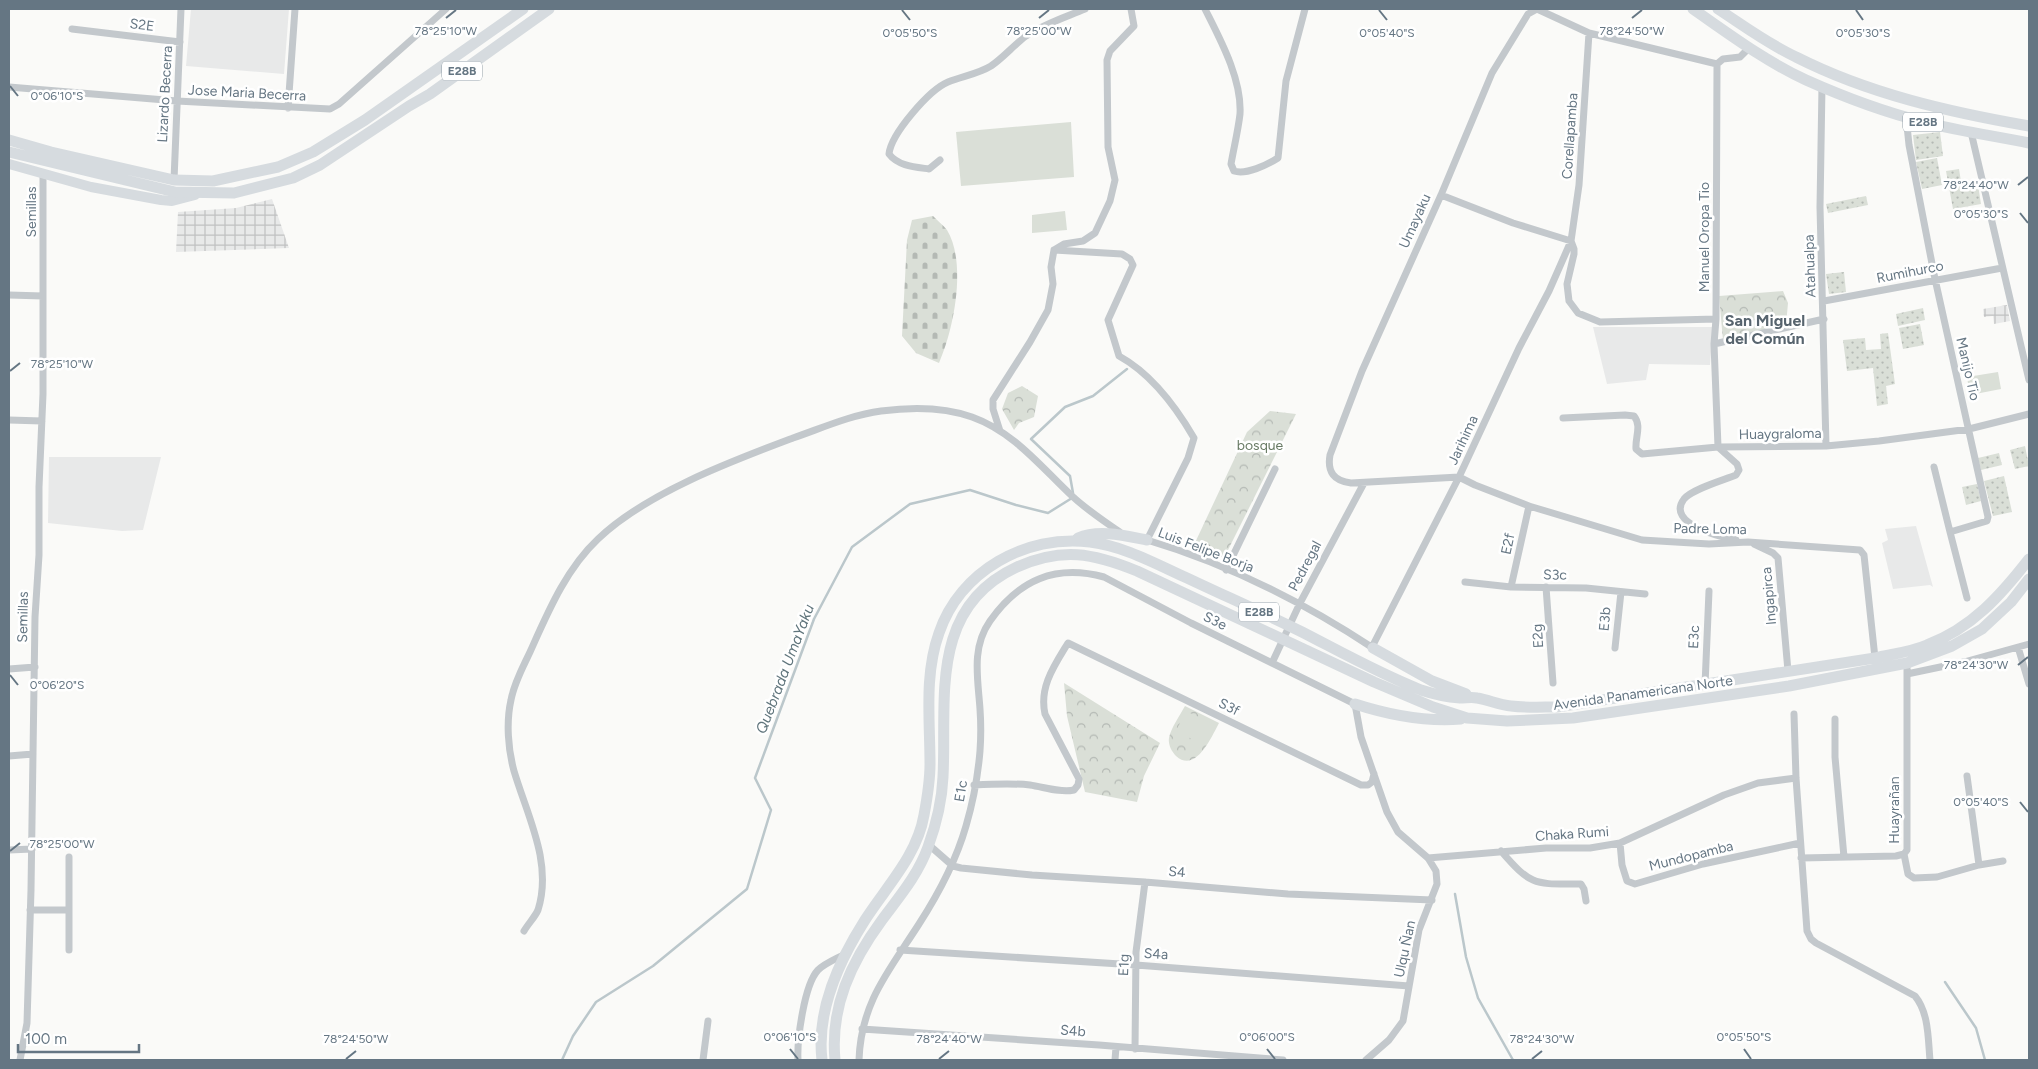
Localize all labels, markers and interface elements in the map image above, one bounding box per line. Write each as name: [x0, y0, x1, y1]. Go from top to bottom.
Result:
street label: S2E: [129, 15, 155, 35]
text: 78°25'10"W: [415, 24, 478, 38]
text: 78°25'00"W: [1007, 24, 1072, 38]
text: 78°24'50"W: [1600, 24, 1665, 38]
text: 0°05'50"S: [883, 26, 937, 40]
text: 0°05'40"S: [1359, 26, 1415, 40]
text: 0°05'30"S: [1836, 26, 1890, 40]
street label: Lizardo Becerra: [154, 45, 176, 143]
road number: E28B: [442, 61, 482, 80]
street label: Jose Maria Becerra: [187, 81, 307, 105]
text: 0°06'10"S: [31, 89, 83, 103]
street label: Corellapamba: [1559, 92, 1581, 180]
road number: E28B: [1903, 112, 1943, 132]
text: 78°24'40"W: [1943, 178, 2009, 192]
street label: Manuel Oropa Tio: [1696, 182, 1713, 292]
street label: Semillas: [23, 186, 40, 238]
street label: Umayaku: [1395, 191, 1435, 251]
text: 0°05'30"S: [1954, 207, 2008, 221]
street label: Atahualpa: [1800, 234, 1820, 298]
street label: Rumihurco: [1875, 257, 1945, 287]
district label: San Miguel del Común: [1725, 311, 1805, 348]
street label: Manijo Tio: [1952, 336, 1984, 402]
text: 78°25'10"W: [31, 357, 94, 371]
street label: Jarihima: [1444, 413, 1482, 467]
street label: Huaygraloma: [1738, 425, 1822, 443]
park label: bosque: [1237, 437, 1284, 454]
street label: Padre Loma: [1673, 520, 1747, 538]
street label: Luis Felipe Borja: [1156, 524, 1256, 576]
street label: E2f: [1497, 531, 1519, 556]
street label: Pedregal: [1285, 538, 1325, 594]
street label: S3c: [1543, 566, 1567, 584]
street label: Ingapirca: [1758, 566, 1780, 626]
street label: Semillas: [14, 591, 32, 643]
water label: Quebrada UmaYaku: [752, 602, 818, 736]
road number: E28B: [1239, 602, 1279, 622]
street label: E3b: [1595, 606, 1615, 632]
street label: S3e: [1201, 608, 1230, 634]
street label: E2g: [1529, 623, 1547, 649]
street label: E3c: [1685, 624, 1703, 649]
text: 78°24'30"W: [1944, 658, 2009, 672]
street label: Avenida Panamericana Norte: [1552, 672, 1734, 714]
text: 0°06'20"S: [30, 678, 84, 692]
street label: S3f: [1216, 695, 1243, 720]
street label: Huayrañan: [1886, 776, 1903, 844]
street label: E1c: [951, 779, 971, 803]
text: 0°05'40"S: [1953, 795, 2009, 809]
street label: Chaka Rumi: [1534, 823, 1610, 845]
text: 78°25'00"W: [30, 837, 95, 851]
street label: Mundopamba: [1647, 837, 1735, 875]
street label: S4: [1168, 863, 1187, 881]
street label: Ulqu Ñan: [1391, 919, 1419, 979]
street label: S4a: [1143, 945, 1169, 963]
street label: E1g: [1115, 954, 1133, 976]
scale bar: [18, 1022, 139, 1054]
street label: S4b: [1060, 1022, 1086, 1040]
text: 100 m: [25, 1030, 67, 1048]
text: 0°06'10"S: [764, 1030, 816, 1044]
text: 0°06'00"S: [1239, 1030, 1295, 1044]
text: 0°05'50"S: [1717, 1030, 1771, 1044]
text: 78°24'50"W: [324, 1032, 389, 1046]
text: 78°24'40"W: [916, 1032, 982, 1046]
text: 78°24'30"W: [1510, 1032, 1575, 1046]

